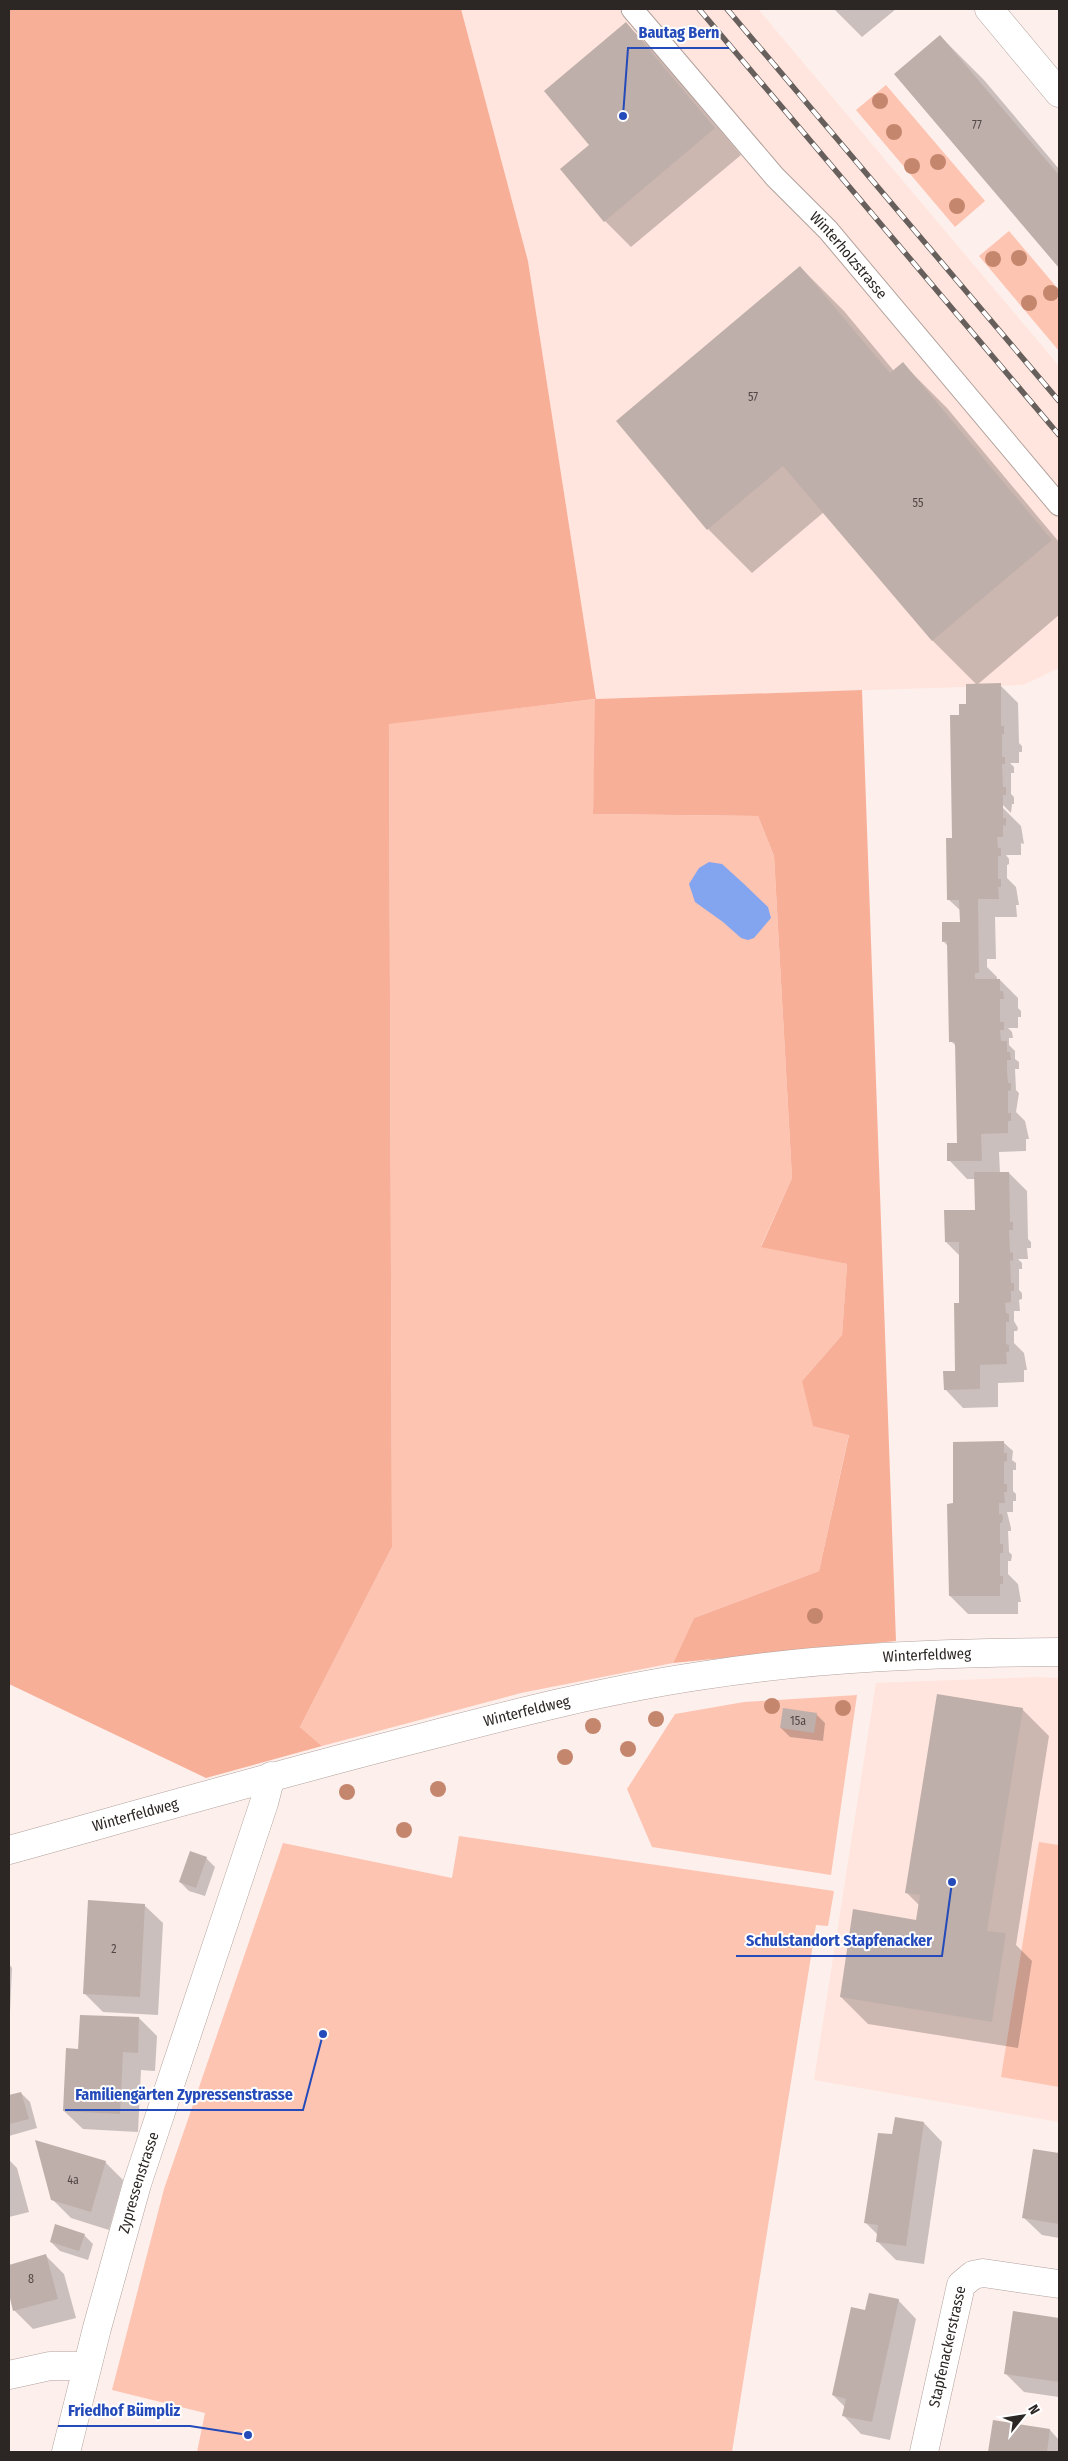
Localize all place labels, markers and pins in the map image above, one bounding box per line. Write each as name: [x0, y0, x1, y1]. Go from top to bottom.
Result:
callout: Bautag Bern: [628, 17, 729, 48]
callout: Schulstandort Stapfenacker: [736, 1925, 942, 1956]
callout: Familiengärten Zypressenstrasse: [65, 2079, 303, 2110]
callout: Friedhof Bümpliz: [58, 2395, 190, 2426]

